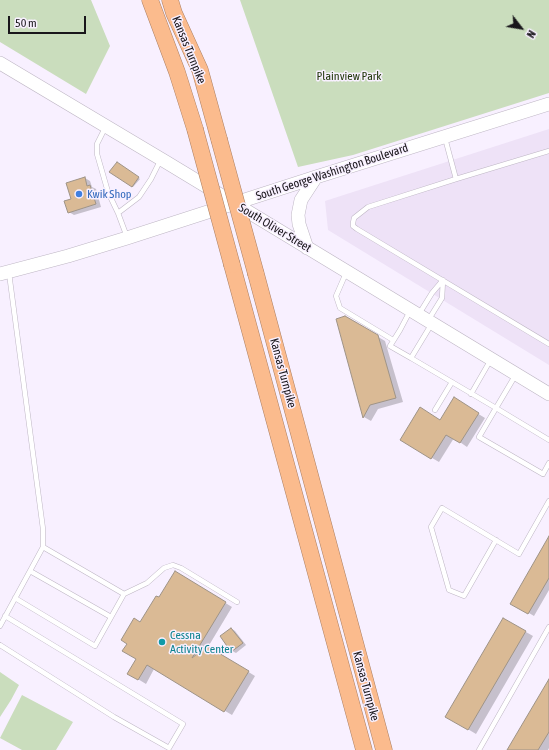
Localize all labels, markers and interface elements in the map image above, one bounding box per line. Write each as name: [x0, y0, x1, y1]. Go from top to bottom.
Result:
scale bar: [10, 8, 88, 34]
north arrow: [501, 8, 541, 48]
street label: Kansas Turnpike: [169, 14, 209, 86]
text: 50 m: [15, 16, 37, 30]
text: N: [524, 28, 538, 40]
park label: Plainview Park: [316, 69, 382, 83]
street label: South George Washington Boulevard: [254, 141, 410, 203]
place label: Kwik Shop: [87, 187, 132, 201]
marker: Kwik Shop: [74, 189, 84, 199]
street label: South Oliver Street: [236, 201, 314, 255]
street label: Kansas Turnpike: [267, 337, 299, 409]
place label: Cessna Activity Center: [170, 628, 233, 656]
marker: Cessna Activity Center: [157, 637, 167, 647]
street label: Kansas Turnpike: [350, 650, 382, 722]

